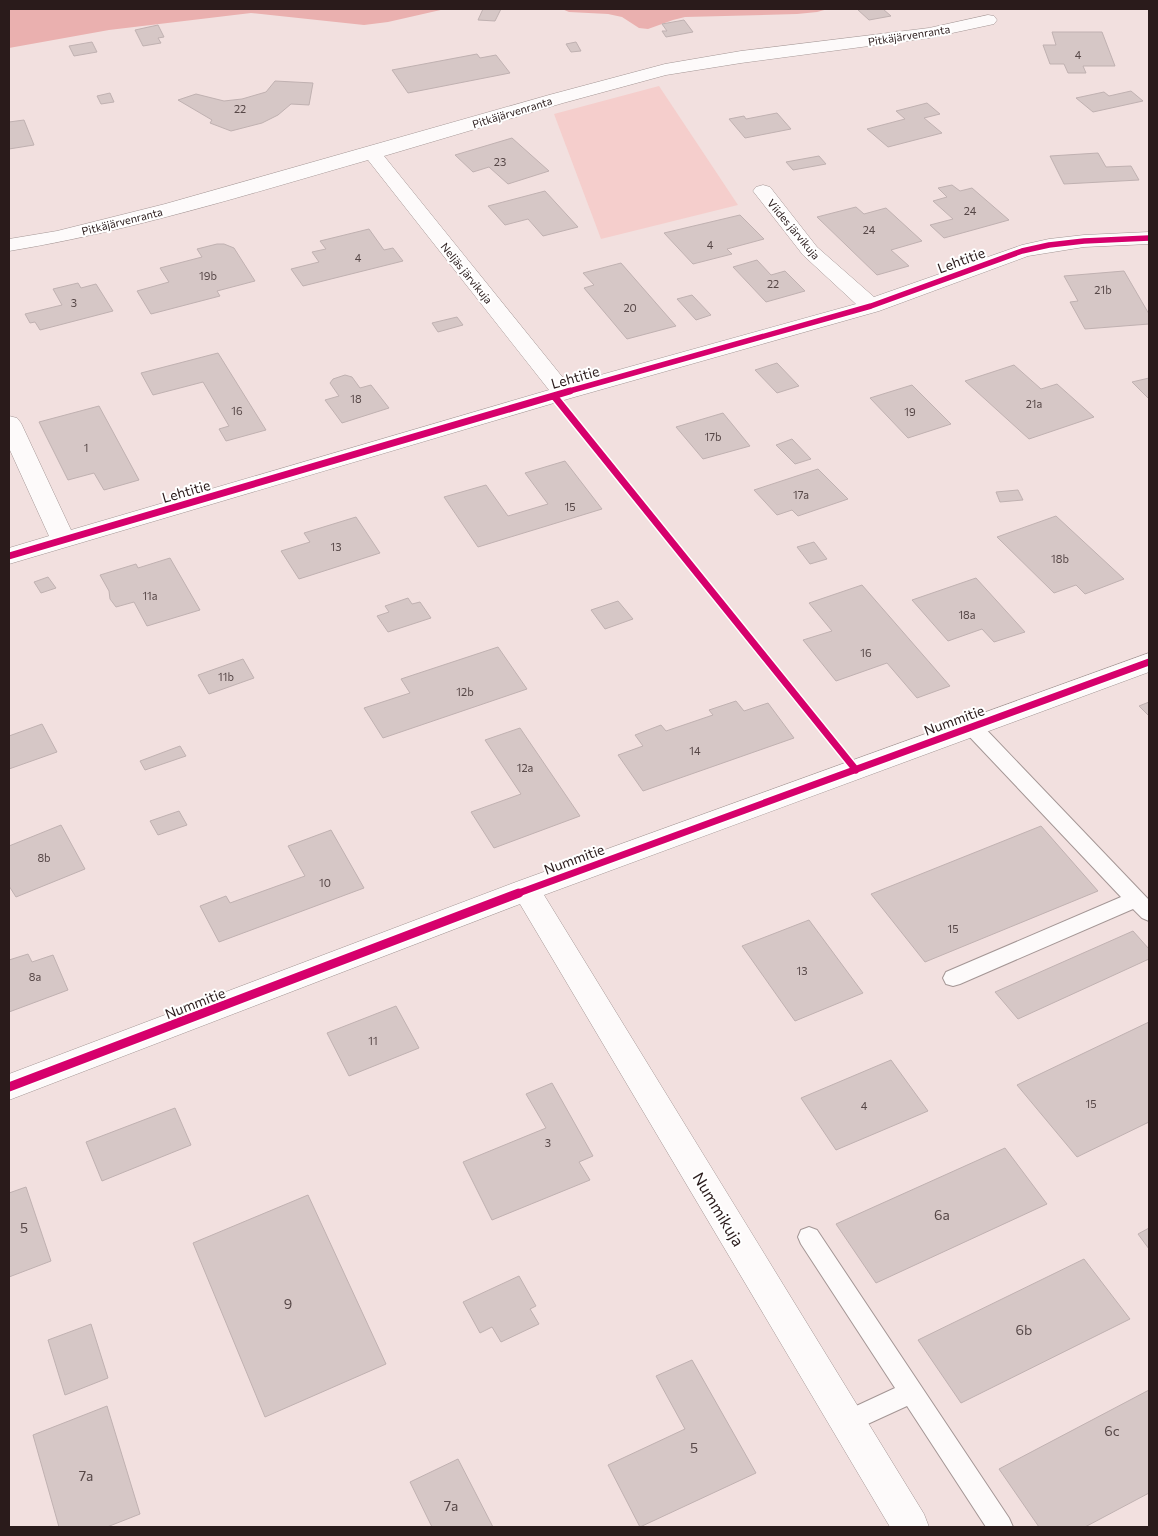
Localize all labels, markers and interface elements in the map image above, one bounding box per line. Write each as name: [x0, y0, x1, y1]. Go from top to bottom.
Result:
street label: Pitkäjärvenranta: [867, 22, 951, 48]
house number: 4: [1075, 48, 1082, 61]
street label: Pitkäjärvenranta: [470, 94, 554, 130]
house number: 22: [234, 102, 246, 115]
house number: 23: [494, 155, 506, 168]
street label: Viides järvikuja: [765, 196, 823, 262]
house number: 24: [964, 204, 977, 217]
street label: Pitkäjärvenranta: [80, 205, 164, 237]
house number: 24: [863, 223, 876, 236]
house number: 4: [707, 238, 714, 251]
street label: Neljäs järvikuja: [438, 240, 496, 306]
street label: Lehtitie: [935, 244, 987, 276]
house number: 4: [355, 251, 362, 264]
house number: 19b: [199, 269, 217, 282]
house number: 22: [767, 277, 779, 290]
house number: 21b: [1094, 283, 1112, 296]
house number: 3: [71, 296, 77, 309]
house number: 20: [623, 301, 637, 314]
street label: Lehtitie: [549, 362, 601, 392]
house number: 18: [350, 392, 362, 405]
house number: 21a: [1026, 397, 1042, 410]
house number: 16: [231, 404, 243, 417]
house number: 19: [904, 405, 916, 418]
house number: 17b: [704, 430, 722, 443]
house number: 1: [84, 441, 88, 454]
street label: Lehtitie: [160, 476, 212, 506]
house number: 17a: [793, 488, 809, 501]
house number: 15: [564, 500, 576, 513]
house number: 13: [331, 540, 341, 553]
house number: 18b: [1051, 552, 1069, 565]
house number: 11a: [142, 589, 158, 602]
house number: 18a: [958, 608, 976, 621]
house number: 16: [860, 646, 872, 659]
house number: 11b: [218, 670, 234, 683]
house number: 12b: [456, 685, 474, 698]
street label: Nummitie: [921, 701, 987, 739]
house number: 14: [689, 744, 701, 757]
house number: 12a: [517, 761, 533, 774]
street label: Nummitie: [541, 840, 607, 878]
house number: 8b: [37, 851, 51, 864]
house number: 10: [319, 876, 331, 889]
house number: 15: [947, 922, 959, 935]
house number: 13: [797, 964, 807, 977]
house number: 8a: [29, 970, 41, 983]
street label: Nummitie: [162, 984, 228, 1022]
house number: 11: [368, 1034, 378, 1047]
house number: 15: [1085, 1097, 1097, 1110]
house number: 4: [861, 1099, 868, 1112]
house number: 3: [545, 1136, 551, 1149]
street label: Nummikuja: [689, 1168, 749, 1250]
house number: 6a: [934, 1206, 950, 1223]
house number: 5: [20, 1219, 28, 1236]
house number: 9: [284, 1295, 292, 1312]
house number: 6b: [1016, 1321, 1032, 1338]
house number: 6c: [1104, 1422, 1120, 1439]
house number: 5: [690, 1439, 698, 1456]
house number: 7a: [79, 1467, 93, 1484]
house number: 7a: [444, 1497, 458, 1514]

